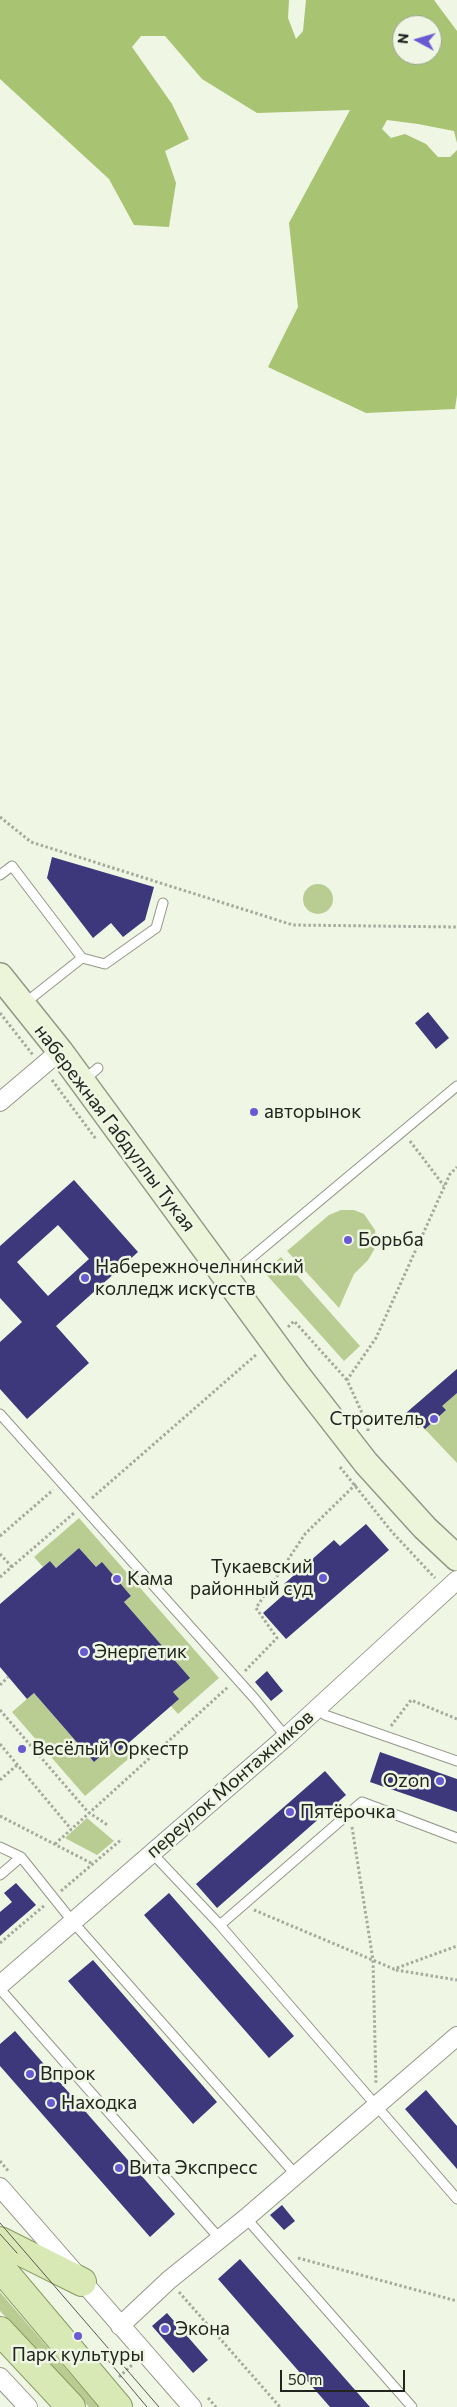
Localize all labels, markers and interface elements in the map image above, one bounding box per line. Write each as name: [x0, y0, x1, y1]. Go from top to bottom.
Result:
north arrow: [392, 15, 442, 65]
text: N: [394, 32, 412, 45]
street label: набережная Габдуллы Тукая: [30, 1020, 200, 1236]
place label: авторынок: [264, 1101, 361, 1123]
marker: авторынок: [248, 1106, 260, 1118]
place label: Борьба: [358, 1229, 424, 1251]
marker: Борьба: [342, 1234, 354, 1246]
place label: Набережночелнинский колледж искусств: [95, 1256, 304, 1300]
marker: Набережночелнинский колледж искусств: [79, 1272, 91, 1284]
place label: Строитель: [329, 1408, 424, 1430]
marker: Строитель: [428, 1413, 440, 1425]
place label: Тукаевский районный суд: [190, 1556, 313, 1600]
place label: Кама: [127, 1568, 173, 1590]
marker: Тукаевский районный суд: [317, 1572, 329, 1584]
marker: Кама: [111, 1573, 123, 1585]
place label: Энергетик: [94, 1641, 187, 1663]
marker: Энергетик: [78, 1646, 90, 1658]
street label: переулок Монтажников: [142, 1705, 318, 1863]
place label: Весёлый Оркестр: [32, 1738, 189, 1760]
marker: Весёлый Оркестр: [16, 1743, 28, 1755]
place label: Ozon: [383, 1770, 430, 1792]
marker: Ozon: [434, 1775, 446, 1787]
place label: Пятёрочка: [300, 1801, 396, 1823]
marker: Пятёрочка: [284, 1806, 296, 1818]
place label: Впрок: [40, 2063, 96, 2085]
marker: Впрок: [24, 2068, 36, 2080]
place label: Находка: [61, 2092, 137, 2114]
marker: Находка: [45, 2097, 57, 2109]
place label: Вита Экспресс: [129, 2157, 258, 2179]
marker: Вита Экспресс: [113, 2162, 125, 2174]
place label: Экона: [175, 2318, 230, 2340]
marker: Экона: [159, 2323, 171, 2335]
marker: Парк культуры: [72, 2330, 84, 2342]
place label: Парк культуры: [12, 2344, 144, 2366]
scale bar: [282, 2360, 407, 2392]
text: 50 m: [288, 2370, 322, 2388]

